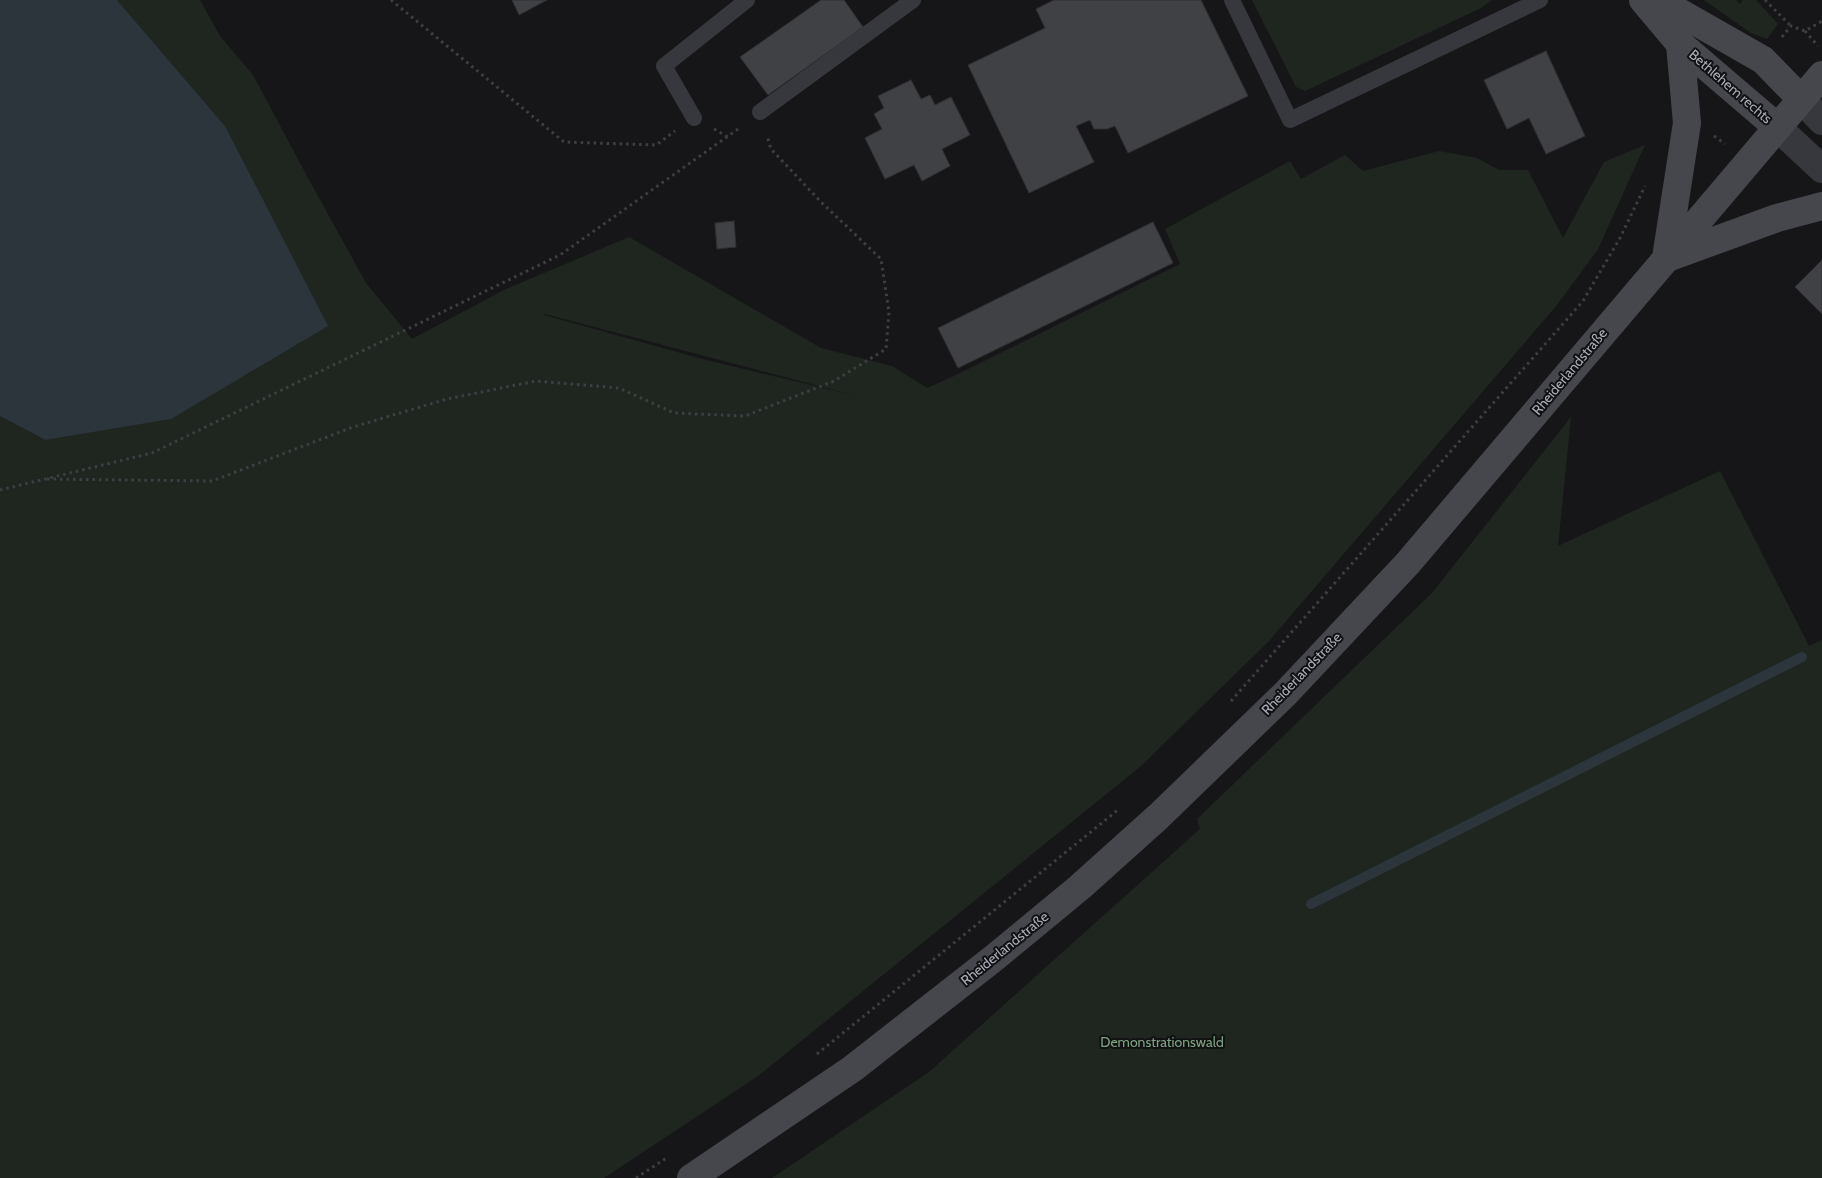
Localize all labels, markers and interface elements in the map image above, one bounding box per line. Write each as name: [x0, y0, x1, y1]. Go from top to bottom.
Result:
street label: Bethlehem rechts: [1685, 46, 1775, 128]
street label: Rheiderlandstraße: [1529, 325, 1611, 419]
street label: Rheiderlandstraße: [1259, 629, 1345, 719]
street label: Rheiderlandstraße: [958, 909, 1052, 989]
park label: Demonstrationswald: [1100, 1035, 1224, 1051]

